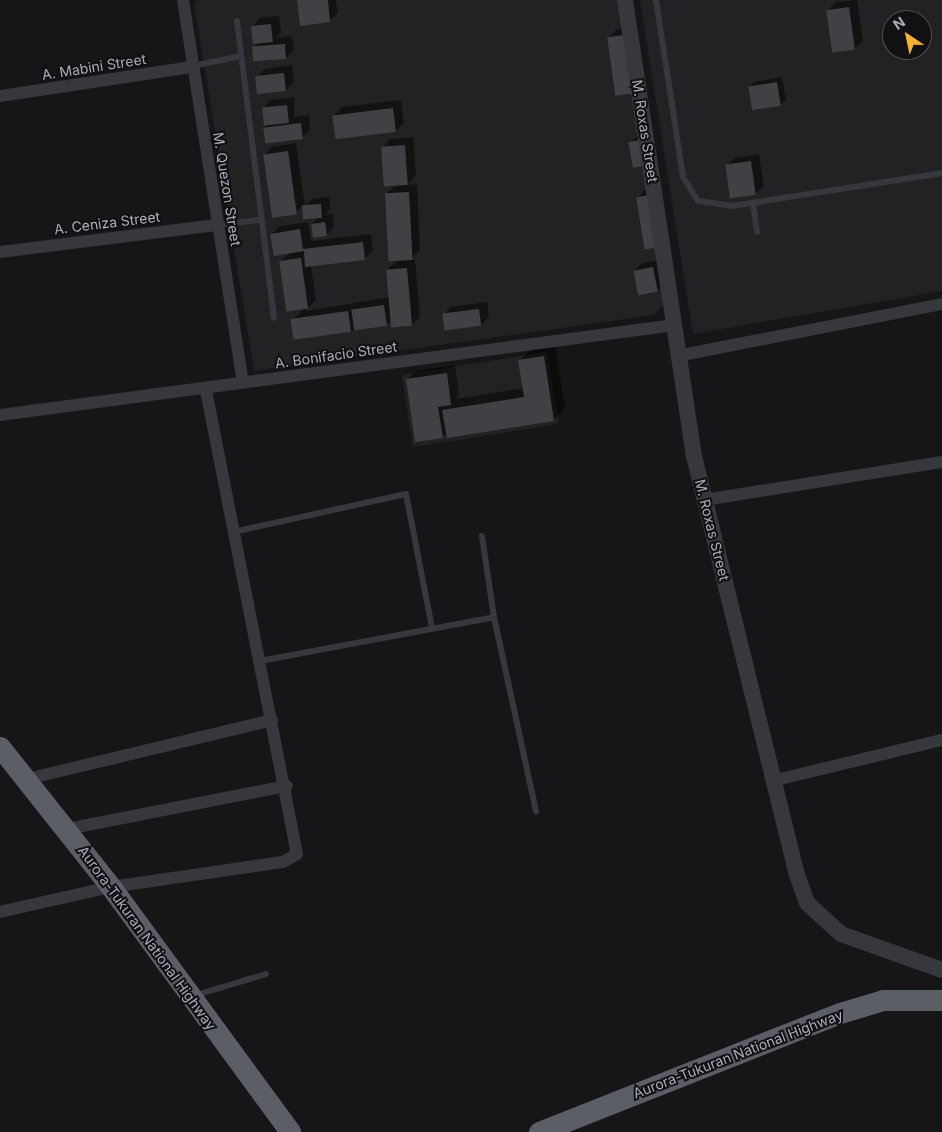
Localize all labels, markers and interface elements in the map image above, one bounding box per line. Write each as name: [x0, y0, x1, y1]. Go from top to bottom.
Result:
north arrow: [882, 10, 932, 60]
text: N: [890, 13, 908, 33]
street label: A. Mabini Street: [41, 50, 147, 84]
street label: M. Roxas Street: [629, 78, 661, 184]
street label: M. Quezon Street: [210, 131, 244, 247]
street label: A. Ceniza Street: [53, 208, 161, 238]
street label: A. Bonifacio Street: [274, 338, 398, 372]
street label: M. Roxas Street: [691, 478, 733, 582]
street label: Aurora-Tukuran National Highway: [75, 843, 219, 1033]
street label: Aurora-Tukuran National Highway: [631, 1006, 845, 1102]

